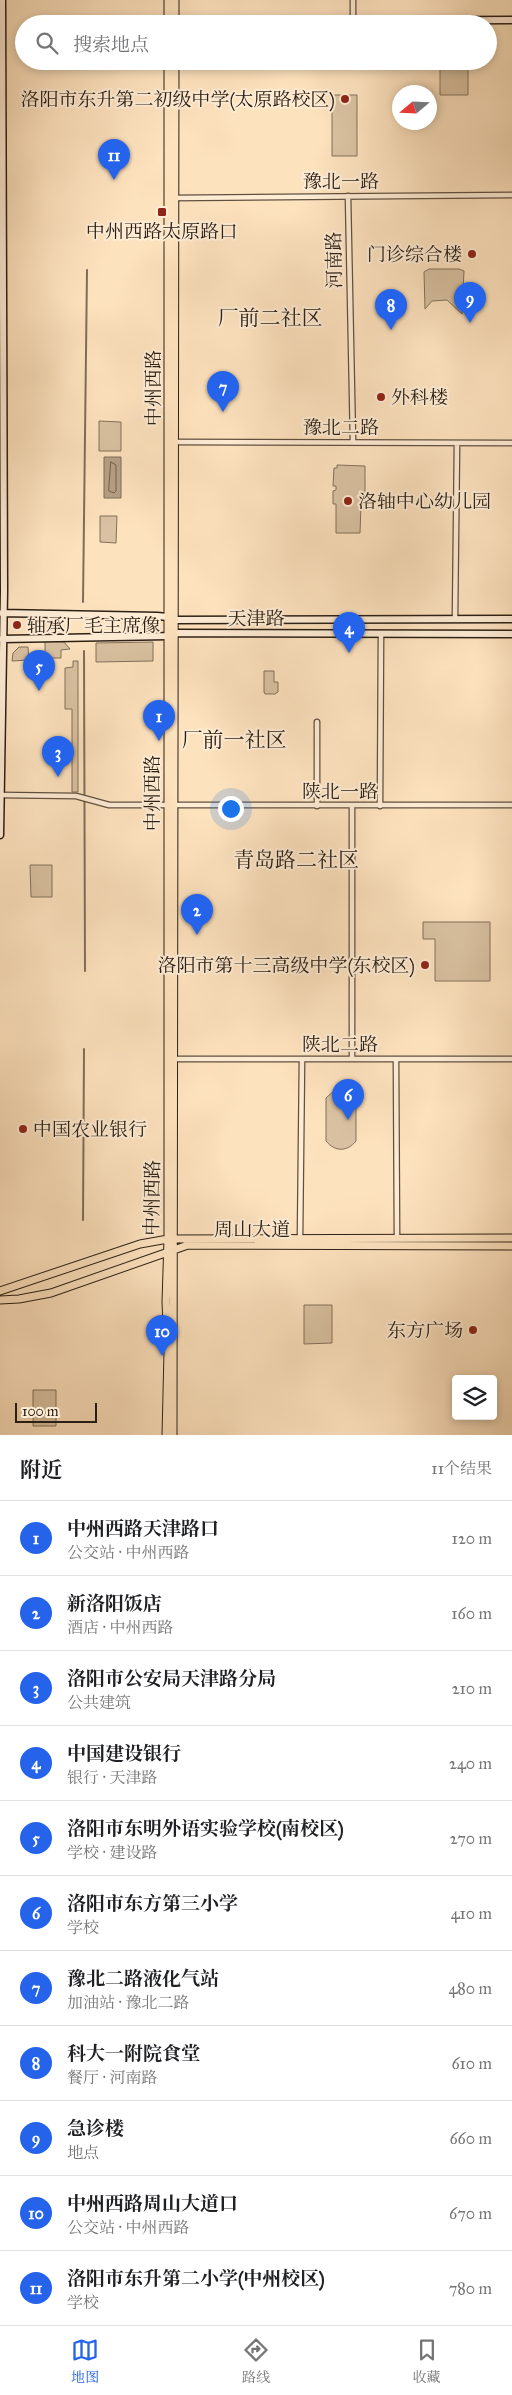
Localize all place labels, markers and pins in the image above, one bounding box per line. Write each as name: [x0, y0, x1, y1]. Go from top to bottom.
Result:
place label: 洛阳市东升第二初级中学(太原路校区): [20, 88, 335, 112]
marker: 洛阳市东升第二初级中学(太原路校区): [339, 93, 351, 105]
pin: 11: [98, 139, 130, 180]
marker: 中州西路太原路口: [156, 206, 168, 218]
place label: 中州西路太原路口: [86, 220, 238, 243]
place label: 门诊综合楼: [367, 243, 462, 266]
marker: 门诊综合楼: [466, 248, 478, 260]
pin: 9: [454, 282, 486, 323]
pin: 8: [375, 289, 407, 330]
pin: 7: [207, 371, 239, 412]
place label: 外科楼: [391, 386, 448, 409]
marker: 外科楼: [375, 391, 387, 403]
place label: 洛轴中心幼儿园: [358, 490, 491, 513]
marker: 洛轴中心幼儿园: [342, 495, 354, 507]
pin: 4: [333, 612, 365, 653]
place label: 轴承厂毛主席像: [27, 614, 160, 637]
marker: 轴承厂毛主席像: [11, 619, 23, 631]
pin: 5: [23, 650, 55, 691]
pin: 1: [143, 700, 175, 741]
pin: 3: [42, 736, 74, 777]
pin: 2: [181, 894, 213, 935]
place label: 洛阳市第十三高级中学(东校区): [157, 954, 415, 978]
marker: 洛阳市第十三高级中学(东校区): [419, 959, 431, 971]
pin: 6: [332, 1079, 364, 1120]
place label: 中国农业银行: [33, 1118, 147, 1141]
marker: 中国农业银行: [17, 1123, 29, 1135]
pin: 10: [146, 1315, 178, 1356]
place label: 东方广场: [387, 1319, 463, 1342]
marker: 东方广场: [467, 1324, 479, 1336]

